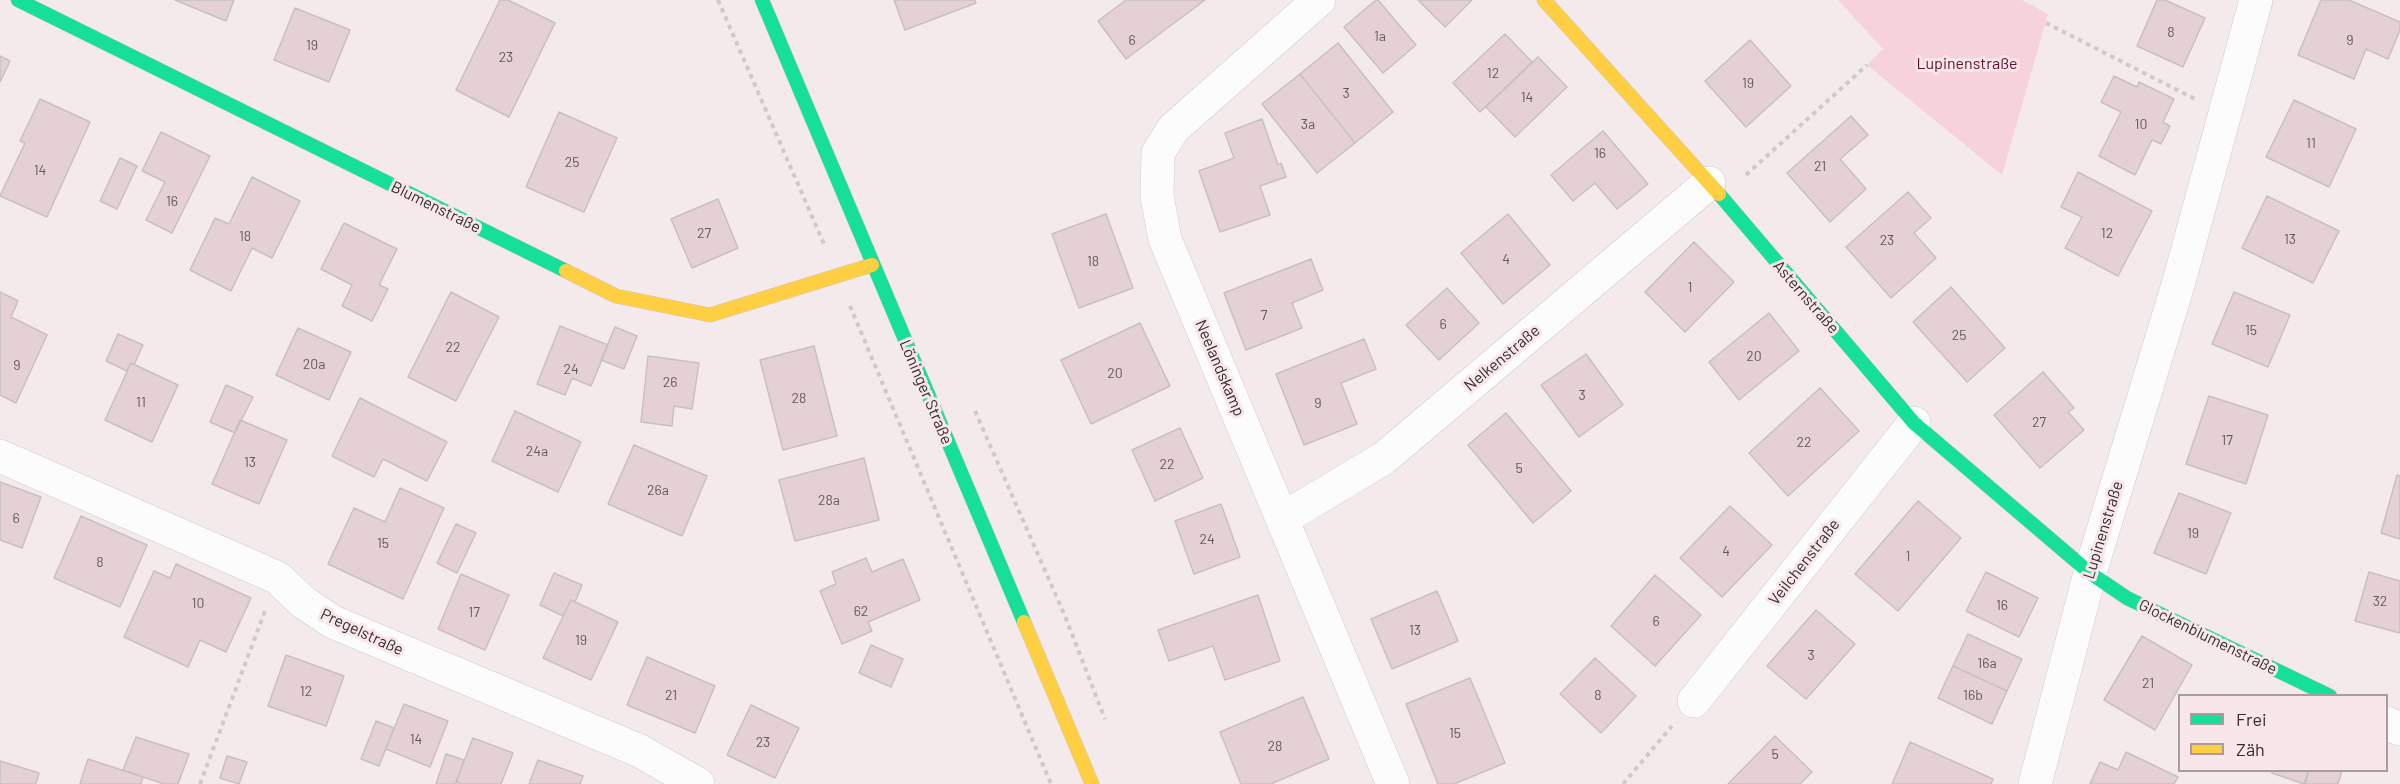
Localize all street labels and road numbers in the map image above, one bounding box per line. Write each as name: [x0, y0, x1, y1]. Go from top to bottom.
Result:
street label: Blumenstraße: [388, 177, 484, 237]
street label: Asternstraße: [1769, 256, 1843, 338]
street label: Neelandskamp: [1191, 317, 1249, 419]
street label: Nelkenstraße: [1460, 321, 1544, 395]
street label: Löninger Straße: [895, 337, 957, 447]
street label: Lupinenstraße: [2079, 479, 2127, 581]
street label: Veilchenstraße: [1764, 515, 1844, 609]
street label: Glockenblumenstraße: [2136, 595, 2280, 679]
street label: Pregelstraße: [317, 604, 407, 660]

